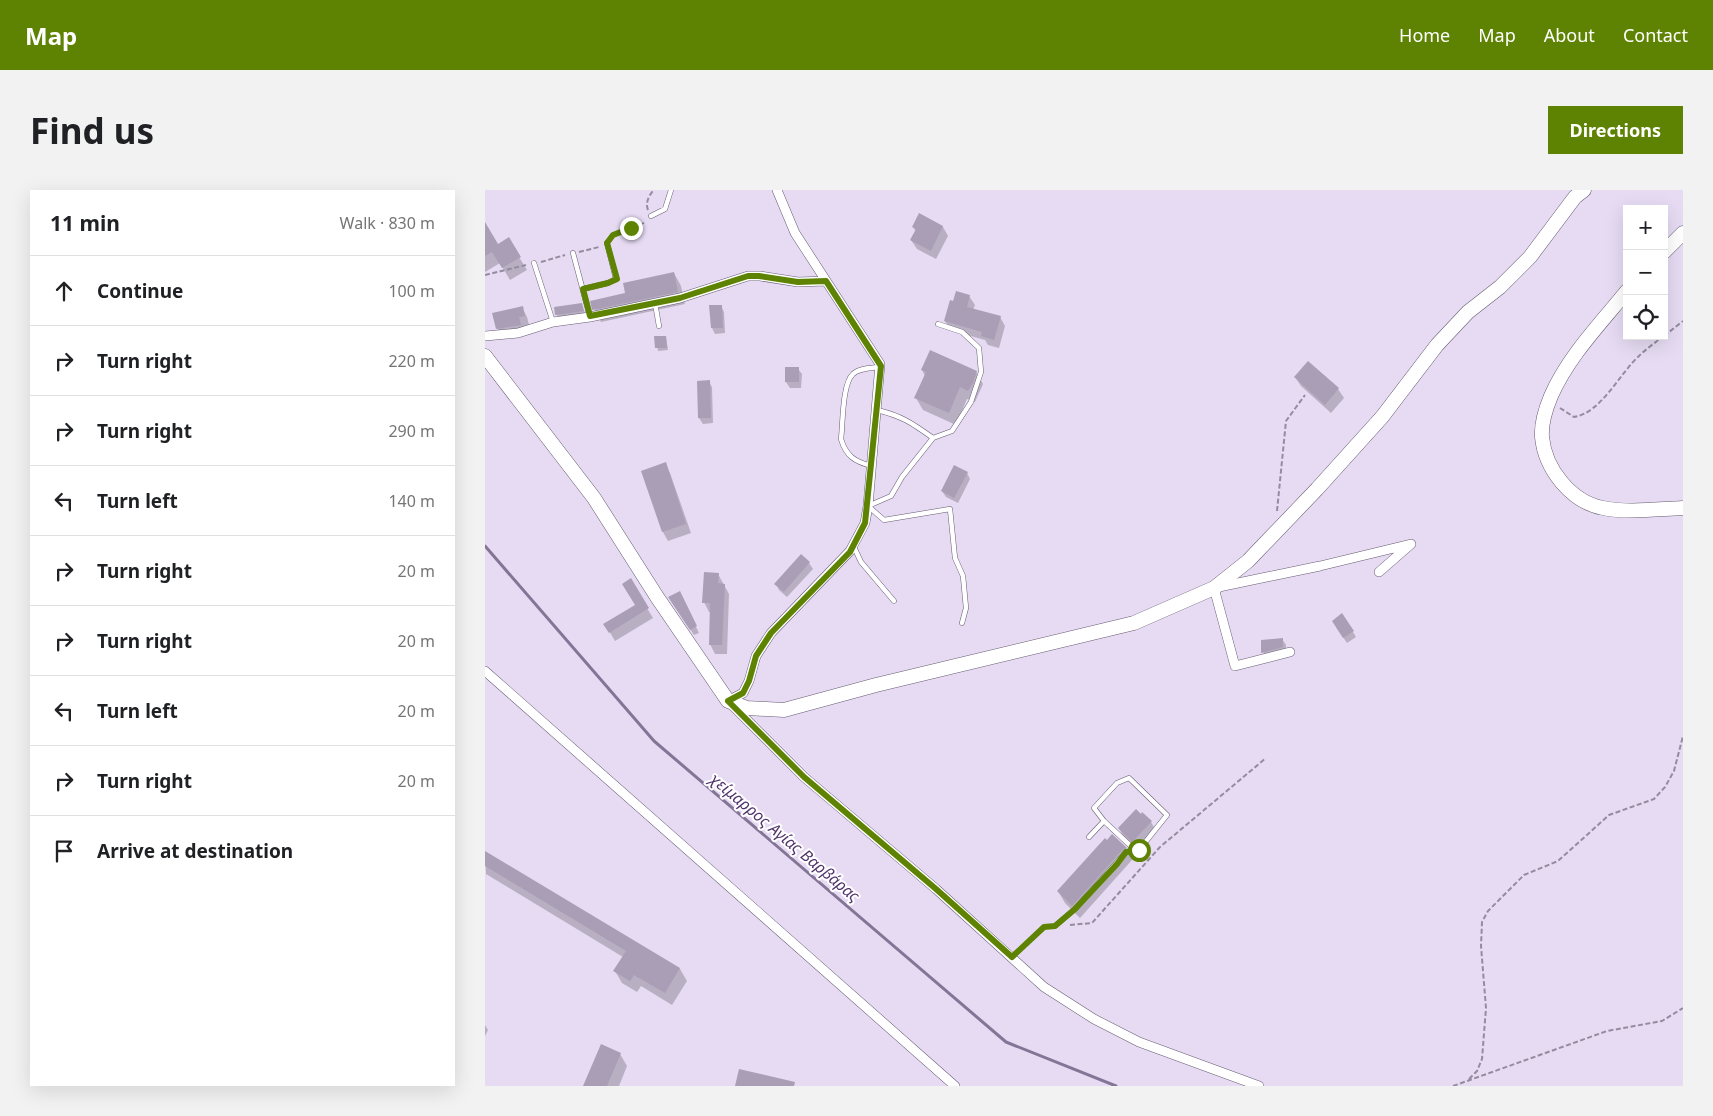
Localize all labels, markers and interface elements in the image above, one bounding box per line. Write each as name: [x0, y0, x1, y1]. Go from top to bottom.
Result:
text: Map: [25, 19, 77, 52]
text: Home: [1399, 23, 1450, 47]
text: Map: [1478, 23, 1516, 47]
text: About: [1544, 23, 1595, 47]
text: Contact: [1623, 23, 1688, 47]
button: Directions: [1548, 106, 1683, 154]
text: Find us: [30, 107, 154, 154]
map controls: [1623, 205, 1668, 340]
button: +: [1623, 205, 1668, 250]
text: 11 min: [50, 209, 120, 237]
text: Walk · 830 m: [340, 212, 435, 234]
route end: [620, 217, 643, 240]
button: −: [1623, 250, 1668, 295]
icon: ahead: [50, 277, 78, 305]
text: Continue: [97, 278, 183, 304]
text: 100 m: [388, 280, 435, 302]
button: locate: [1623, 295, 1668, 340]
icon: right: [50, 347, 78, 375]
text: Turn right: [97, 348, 192, 374]
text: 220 m: [388, 350, 435, 372]
icon: right: [50, 417, 78, 445]
text: Turn right: [97, 418, 192, 444]
text: 290 m: [388, 420, 435, 442]
icon: left: [50, 487, 78, 515]
text: Turn left: [97, 488, 178, 514]
text: 140 m: [388, 490, 435, 512]
icon: right: [50, 557, 78, 585]
text: Turn right: [97, 558, 192, 584]
text: 20 m: [398, 560, 435, 582]
icon: right: [50, 627, 78, 655]
text: Turn right: [97, 628, 192, 654]
text: 20 m: [398, 630, 435, 652]
icon: left: [50, 697, 78, 725]
text: Turn left: [97, 698, 178, 724]
text: 20 m: [398, 700, 435, 722]
icon: right: [50, 767, 78, 795]
water label: χείμαρρος Αγίας Βαρβάρας: [705, 767, 865, 907]
text: Turn right: [97, 768, 192, 794]
text: 20 m: [398, 770, 435, 792]
icon: arrive: [50, 837, 78, 865]
text: Arrive at destination: [97, 838, 293, 864]
route start: [1128, 839, 1151, 862]

